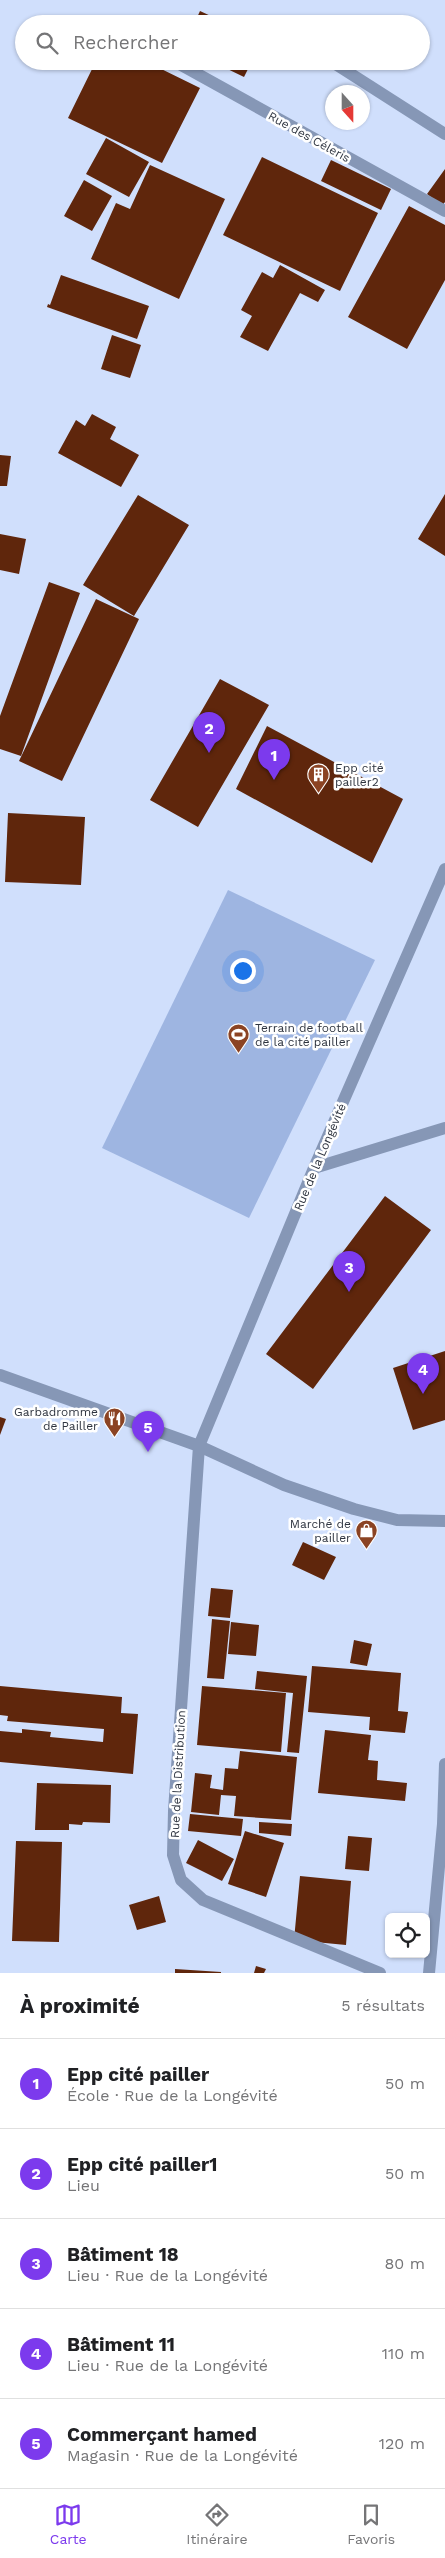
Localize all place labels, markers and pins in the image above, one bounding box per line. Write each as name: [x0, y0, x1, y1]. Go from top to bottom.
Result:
pin: 2: [193, 712, 225, 753]
pin: 1: [258, 739, 290, 780]
place label: Epp cité pailler2: [335, 761, 384, 789]
building icon: Epp cité pailler2: [307, 763, 331, 794]
place label: Terrain de football de la cité pailler: [255, 1021, 363, 1049]
sports icon: Terrain de football de la cité pailler: [227, 1023, 251, 1054]
pin: 3: [333, 1251, 365, 1292]
pin: 4: [407, 1353, 439, 1394]
place label: Garbadromme de Pailler: [14, 1405, 98, 1433]
restaurant icon: Garbadromme de Pailler: [102, 1407, 126, 1438]
pin: 5: [132, 1411, 164, 1452]
place label: Marché de pailler: [290, 1517, 351, 1545]
shop icon: Marché de pailler: [355, 1519, 379, 1550]

